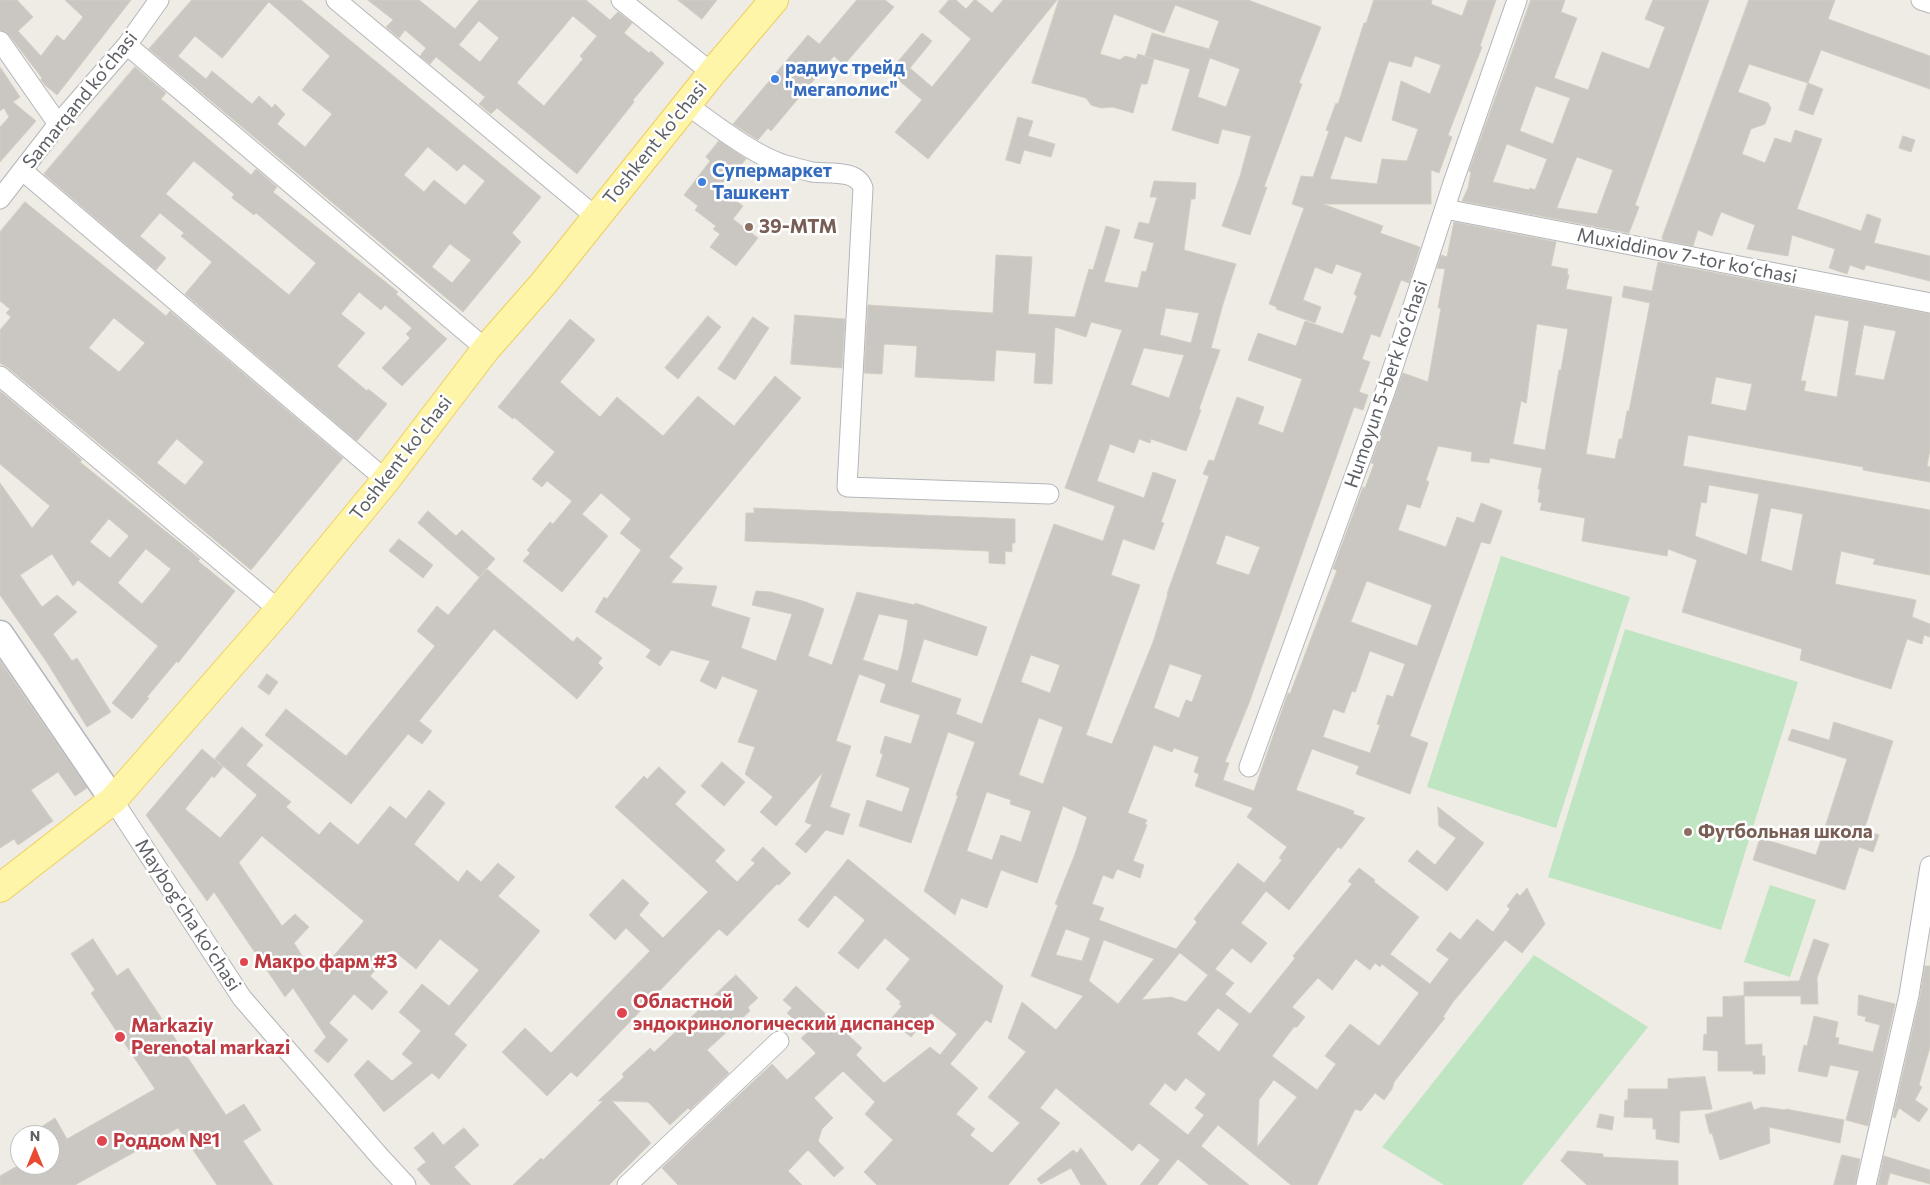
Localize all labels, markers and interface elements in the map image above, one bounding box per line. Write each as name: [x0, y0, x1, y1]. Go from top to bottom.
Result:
street label: Samarqand ko‘chasi: [18, 27, 142, 173]
place label: радиус трейд "мегаполис": [785, 57, 905, 101]
marker: радиус трейд "мегаполис": [769, 73, 781, 85]
street label: Toshkent ko'chasi: [598, 77, 712, 209]
place label: Супермаркет Ташкент: [712, 160, 832, 204]
marker: Супермаркет Ташкент: [696, 176, 708, 188]
place label: 39-MTM: [759, 216, 837, 238]
marker: 39-MTM: [743, 221, 755, 233]
street label: Muxiddinov 7-tor koʻchasi: [1575, 223, 1799, 289]
street label: Humoyun 5-berk koʻchasi: [1340, 277, 1432, 491]
street label: Toshkent ko'chasi: [345, 391, 457, 525]
place label: Футбольная школа: [1698, 821, 1873, 843]
marker: Футбольная школа: [1682, 826, 1694, 838]
street label: Maybog'cha ko'chasi: [130, 835, 246, 995]
place label: Макро фарм #3: [254, 951, 398, 973]
marker: Макро фарм #3: [238, 956, 250, 968]
place label: Областной эндокринологический диспансер: [633, 991, 935, 1035]
marker: Областной эндокринологический диспансер: [615, 1006, 629, 1020]
place label: Markaziy Perenotal markazi: [131, 1015, 290, 1059]
marker: Markaziy Perenotal markazi: [113, 1030, 127, 1044]
north arrow: [10, 1125, 60, 1175]
text: N: [30, 1127, 40, 1144]
place label: Роддом №1: [113, 1130, 220, 1152]
marker: Роддом №1: [95, 1134, 109, 1148]

